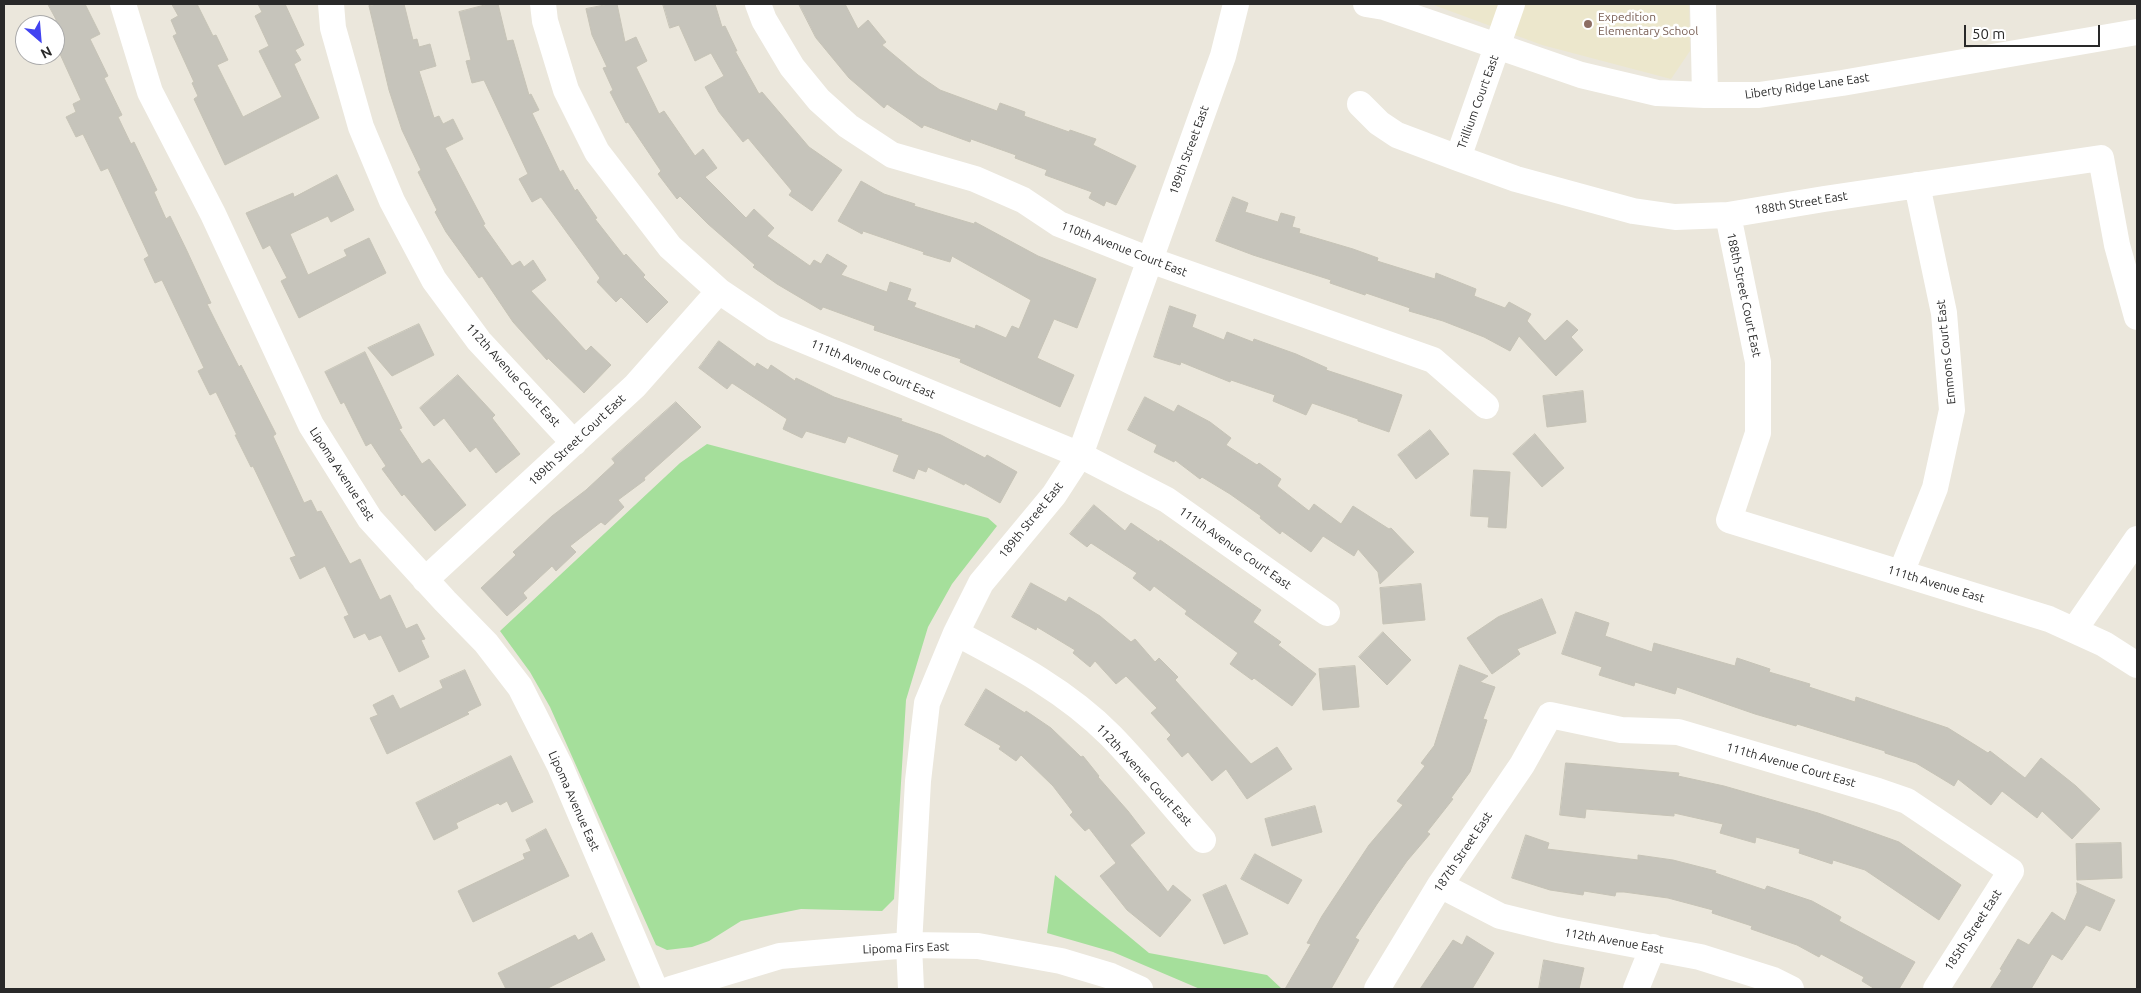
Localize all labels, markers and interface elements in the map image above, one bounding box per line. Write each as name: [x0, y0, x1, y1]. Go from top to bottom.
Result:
place label: Expedition Elementary School: [1598, 10, 1698, 38]
north arrow: [15, 15, 65, 65]
scale bar: [1966, 15, 2102, 47]
marker: Expedition Elementary School: [1582, 18, 1594, 30]
text: 50 m: [1972, 25, 2005, 42]
text: N: [38, 43, 55, 62]
street label: Trillium Court East: [1454, 53, 1502, 151]
street label: Liberty Ridge Lane East: [1744, 70, 1870, 102]
street label: 189th Street East: [1166, 104, 1212, 196]
street label: 188th Street East: [1754, 189, 1848, 217]
street label: 110th Avenue Court East: [1059, 218, 1189, 280]
street label: 188th Street Court East: [1724, 231, 1764, 359]
street label: Emmons Court East: [1933, 299, 1959, 405]
street label: 112th Avenue Court East: [463, 320, 563, 430]
street label: 111th Avenue Court East: [809, 336, 937, 402]
street label: 189th Street Court East: [526, 391, 628, 489]
street label: Lipoma Avenue East: [306, 425, 378, 523]
street label: 189th Street East: [996, 479, 1066, 561]
street label: 111th Avenue Court East: [1176, 504, 1294, 592]
street label: 111th Avenue East: [1886, 562, 1986, 606]
street label: 112th Avenue Court East: [1093, 721, 1195, 829]
street label: 111th Avenue Court East: [1725, 740, 1857, 790]
street label: Lipoma Avenue East: [545, 749, 603, 853]
street label: 187th Street East: [1431, 809, 1495, 895]
street label: 185th Street East: [1941, 887, 2005, 973]
street label: 112th Avenue East: [1563, 925, 1665, 957]
street label: Lipoma Firs East: [862, 939, 950, 957]

